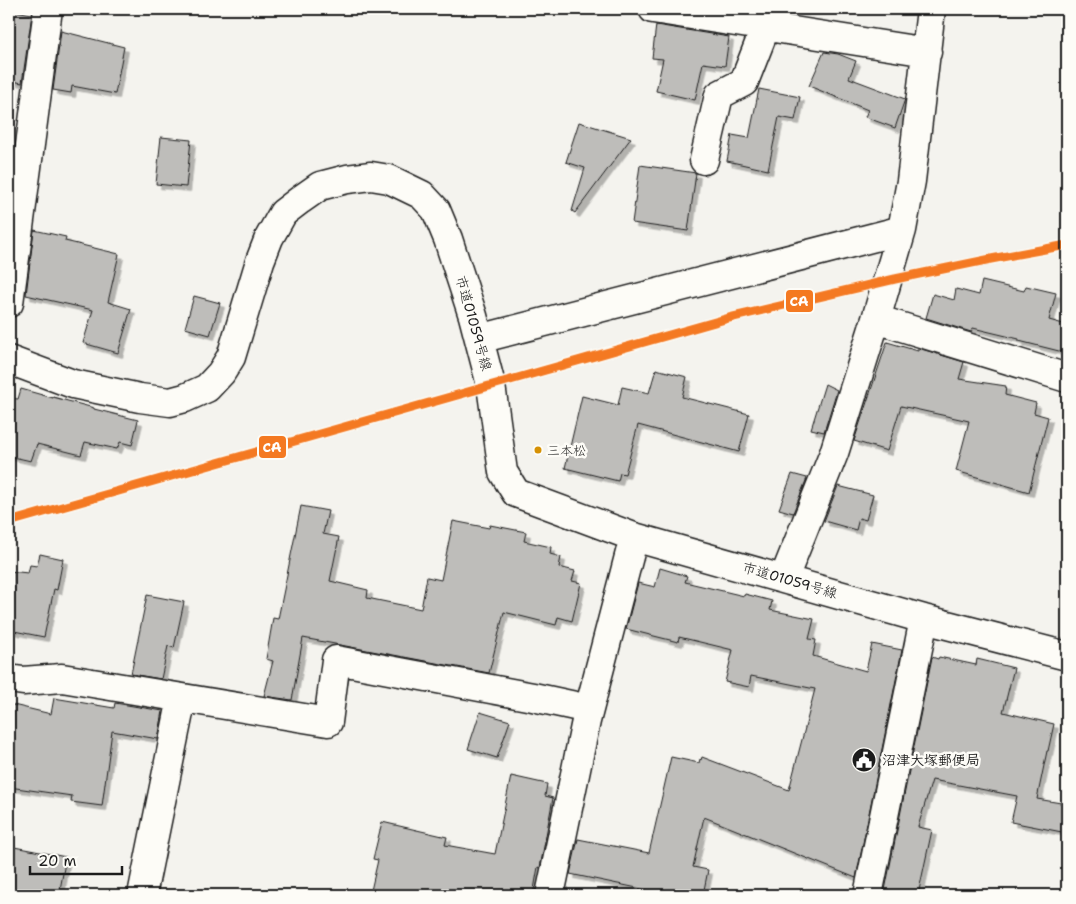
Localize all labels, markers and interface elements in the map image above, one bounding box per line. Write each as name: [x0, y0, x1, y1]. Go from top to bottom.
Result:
street label: 市道01059号線: [452, 273, 496, 373]
line badge: CA: [785, 289, 814, 313]
text: CA: [789, 292, 809, 310]
line badge: CA: [258, 435, 287, 459]
text: CA: [262, 438, 282, 456]
place label: 三本松: [547, 442, 586, 459]
marker: 三本松: [533, 445, 543, 455]
street label: 市道01059号線: [740, 558, 840, 602]
public building icon: 沼津大塚郵便局: [851, 747, 877, 773]
place label: 沼津大塚郵便局: [882, 751, 980, 769]
scale bar: [30, 844, 122, 876]
text: 20 m: [38, 851, 77, 871]

